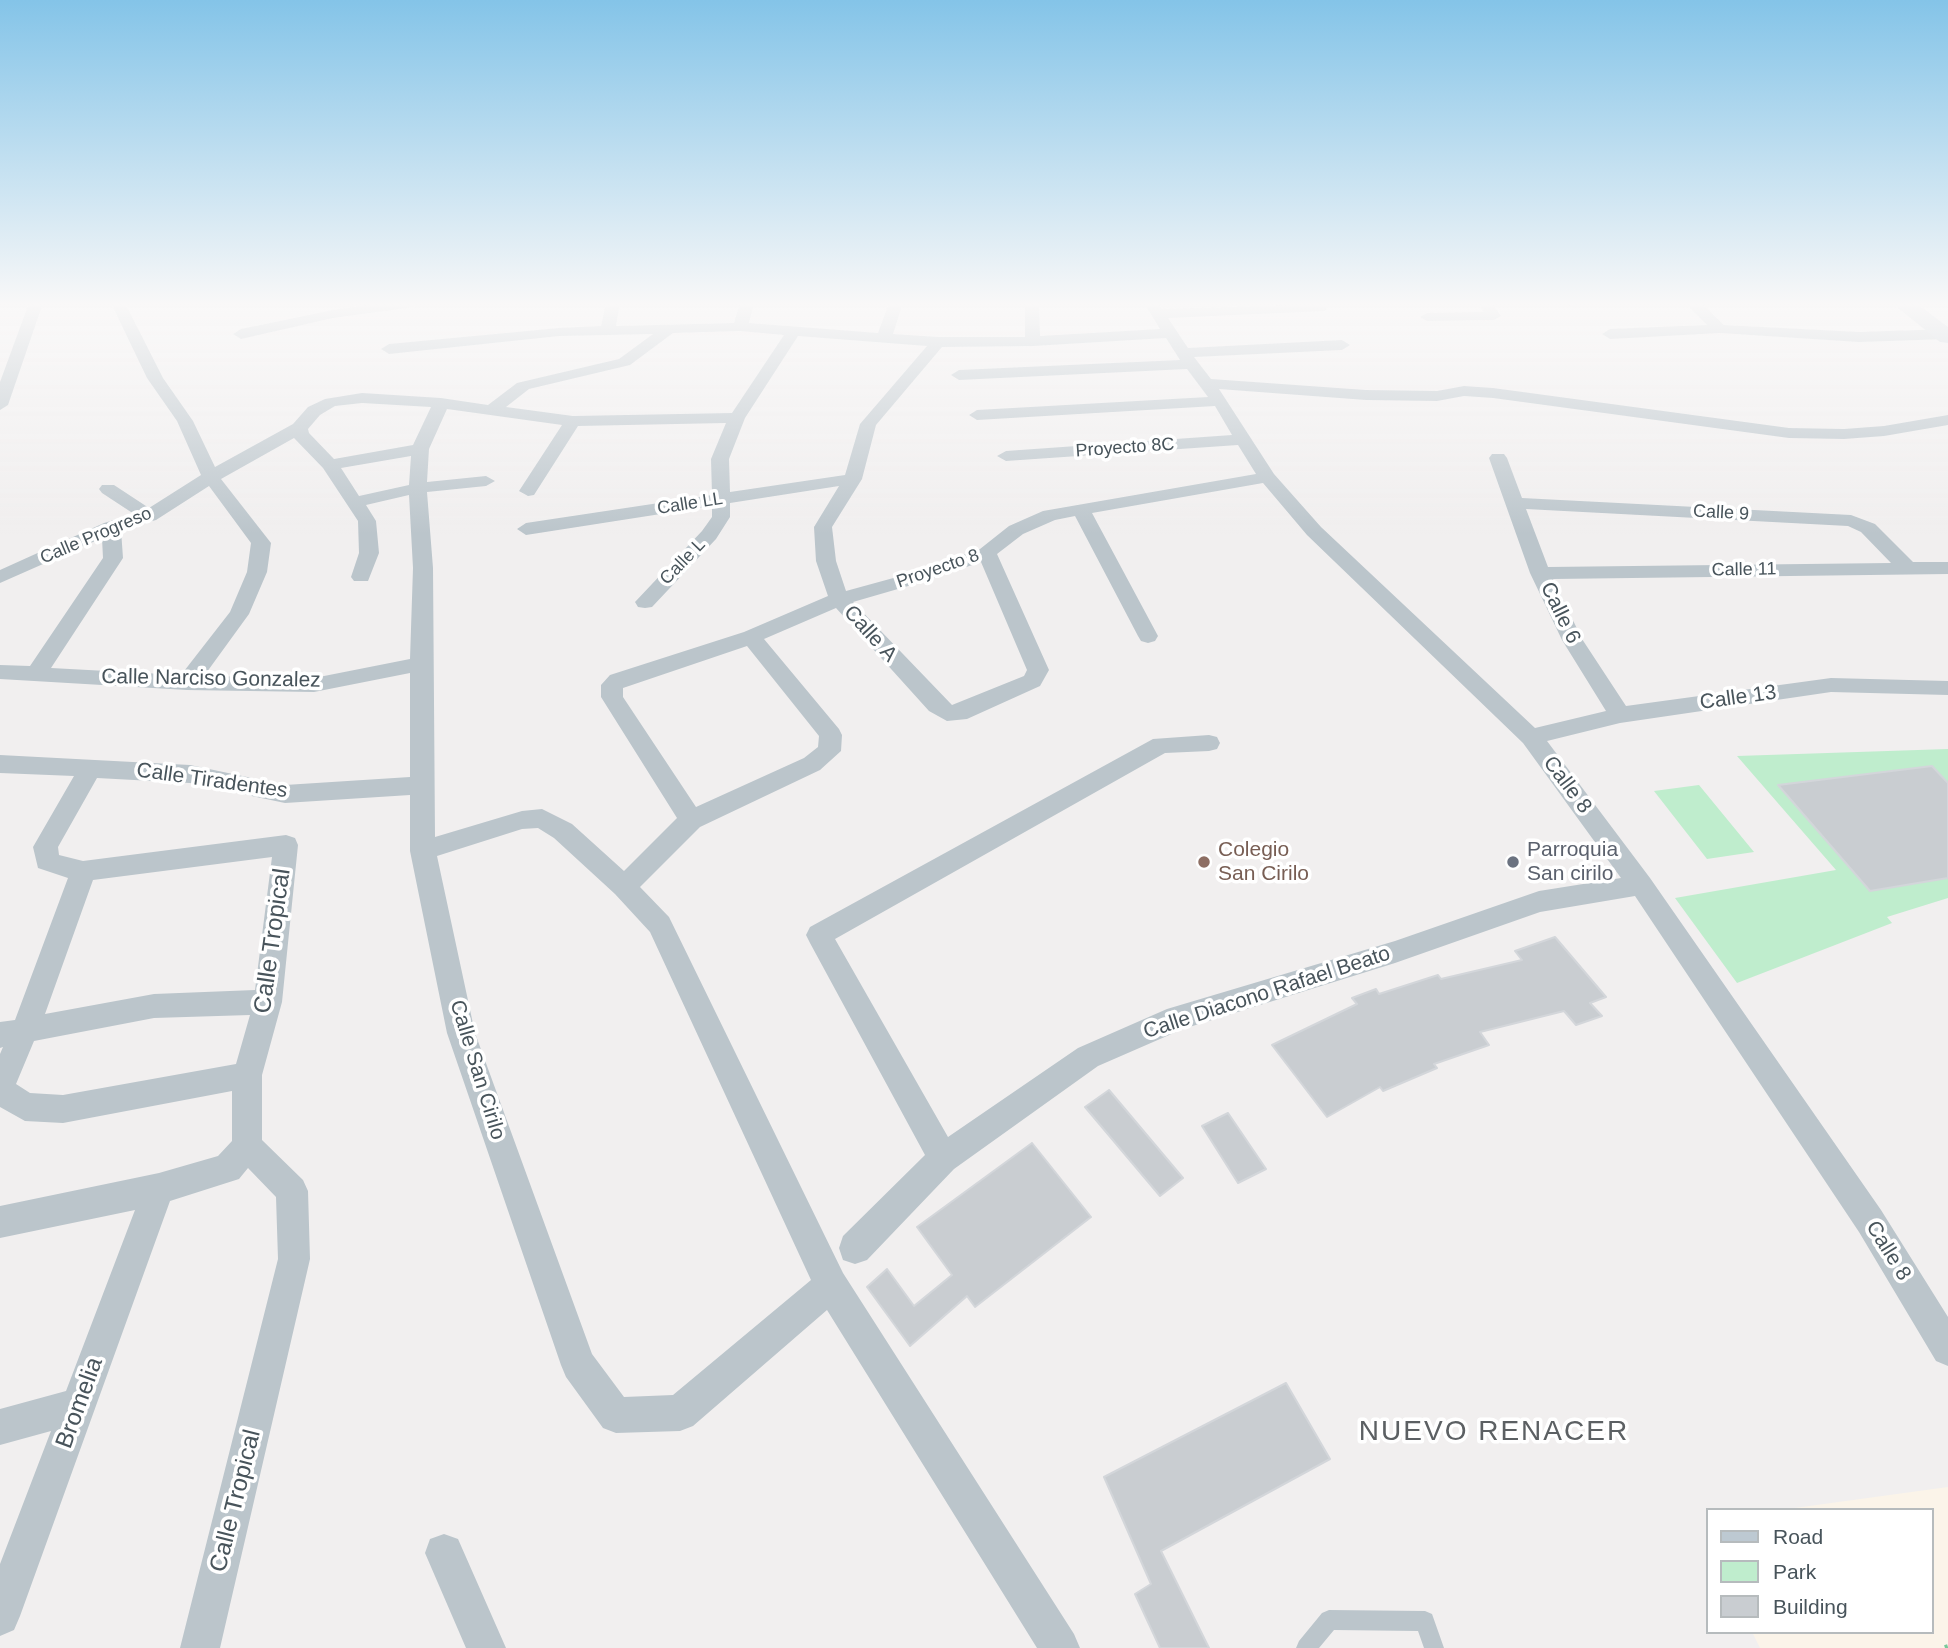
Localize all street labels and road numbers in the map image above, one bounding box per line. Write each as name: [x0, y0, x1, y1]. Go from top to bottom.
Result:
street label: Proyecto 8C: [1075, 434, 1175, 462]
street label: Calle LL: [656, 488, 724, 520]
street label: Calle 9: [1692, 501, 1750, 525]
street label: Calle Progreso: [37, 503, 155, 569]
street label: Calle L: [656, 534, 710, 590]
street label: Proyecto 8: [894, 545, 982, 593]
street label: Calle 11: [1711, 559, 1777, 581]
street label: Calle 6: [1534, 578, 1586, 648]
street label: Calle A: [838, 600, 902, 668]
street label: Calle Narciso Gonzalez: [101, 664, 321, 694]
street label: Calle 13: [1698, 680, 1778, 716]
street label: Calle 8: [1537, 751, 1597, 819]
street label: Calle Tiradentes: [135, 758, 289, 804]
street label: Calle Tropical: [249, 867, 297, 1015]
street label: Calle Diacono Rafael Beato: [1140, 941, 1394, 1045]
street label: Calle San Cirilo: [444, 997, 510, 1143]
street label: Calle 8: [1860, 1217, 1916, 1285]
street label: Bromelia: [50, 1354, 110, 1452]
street label: Calle Tropical: [204, 1427, 268, 1575]

